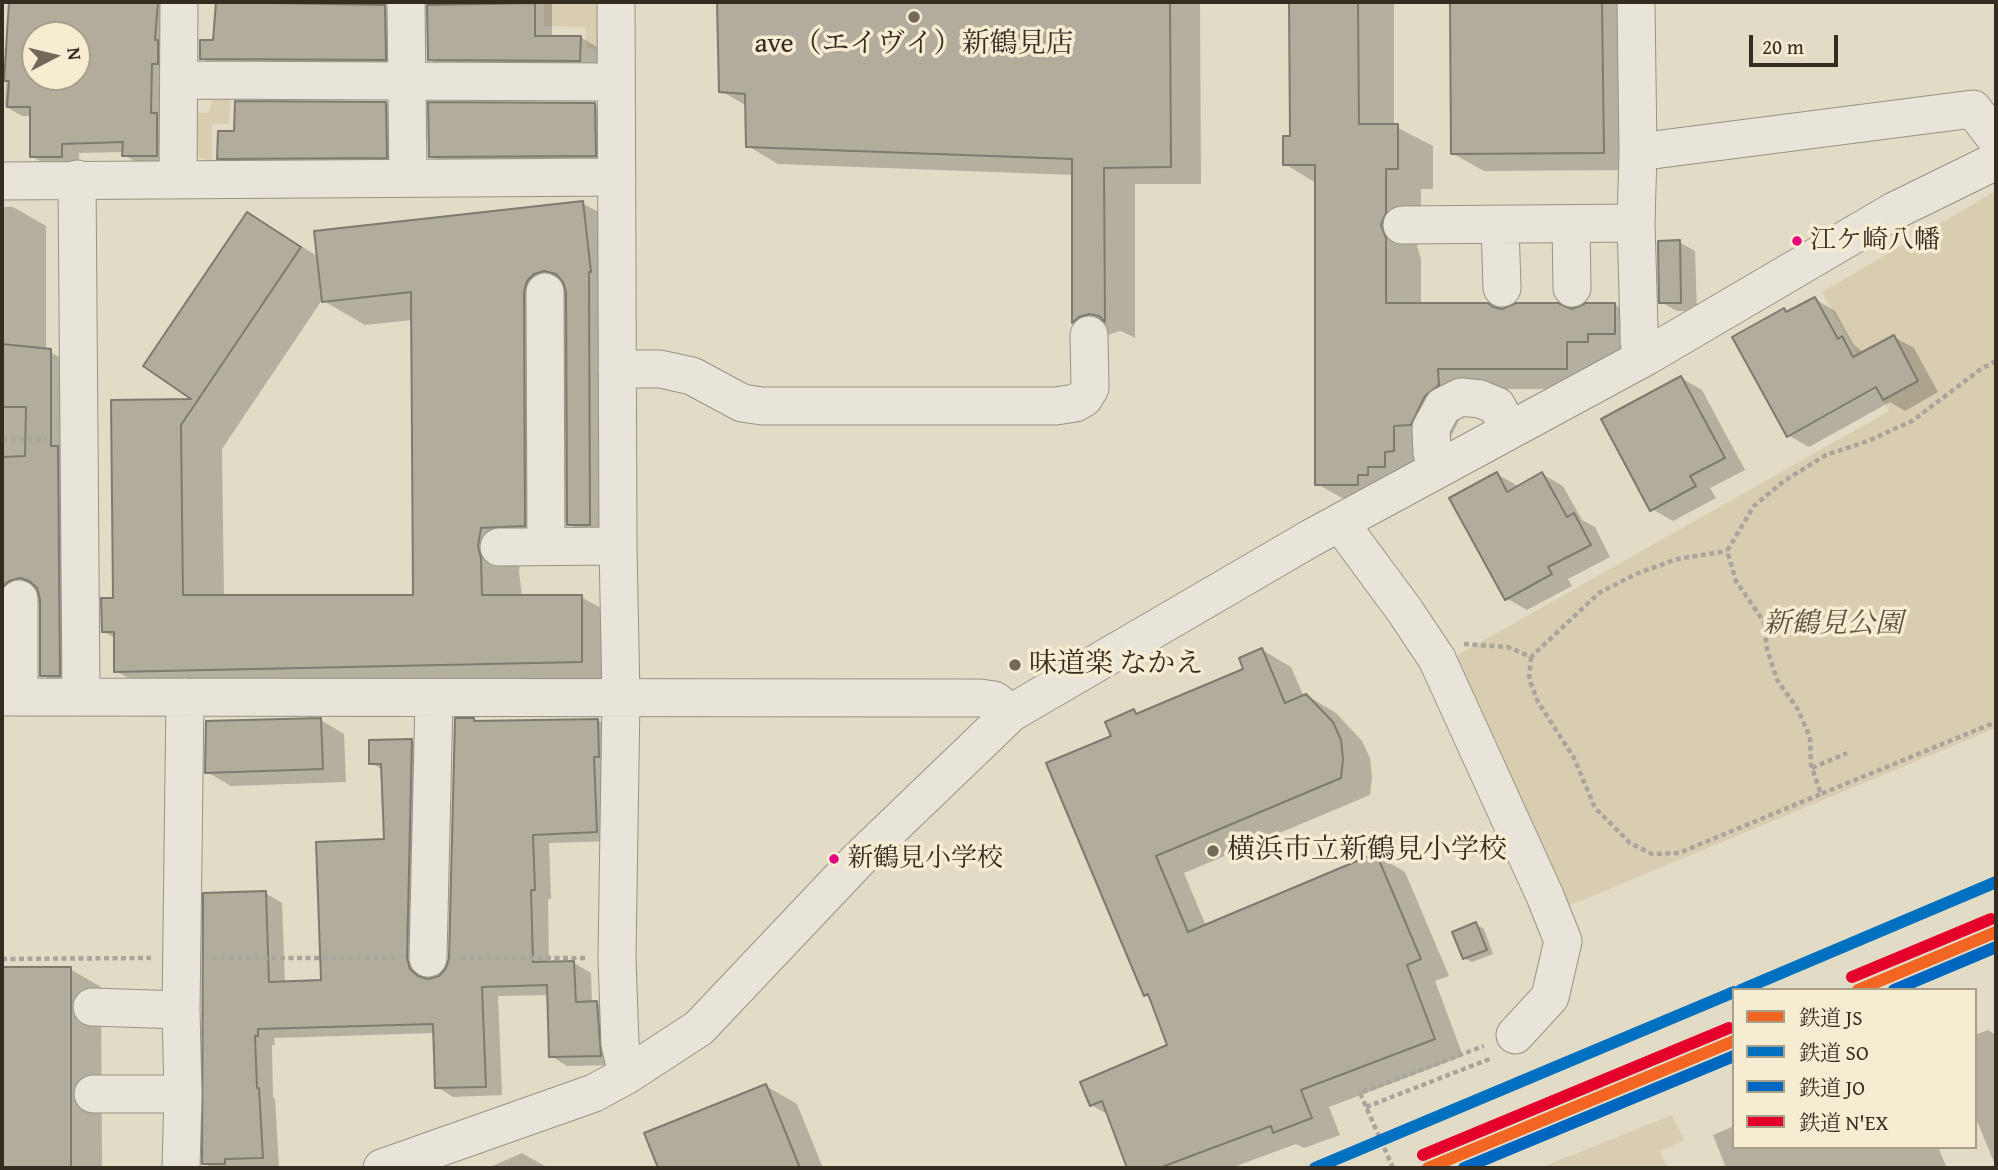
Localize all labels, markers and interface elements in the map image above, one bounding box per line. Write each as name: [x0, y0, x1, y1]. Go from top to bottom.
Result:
marker: ave（エイヴイ）新鶴見店: [906, 9, 922, 25]
north arrow: [21, 21, 91, 91]
scale bar: [1753, 21, 1842, 65]
place label: ave（エイヴイ）新鶴見店: [754, 28, 1074, 62]
text: 20 m: [1762, 31, 1804, 62]
text: N: [60, 46, 90, 62]
place label: 江ケ崎八幡: [1810, 225, 1940, 257]
marker: 江ケ崎八幡: [1790, 234, 1804, 248]
park label: 新鶴見公園: [1763, 608, 1903, 642]
place label: 味道楽 なかえ: [1029, 648, 1203, 682]
marker: 味道楽 なかえ: [1007, 657, 1023, 673]
place label: 横浜市立新鶴見小学校: [1227, 834, 1507, 868]
place label: 新鶴見小学校: [847, 843, 1003, 875]
marker: 横浜市立新鶴見小学校: [1205, 843, 1221, 859]
marker: 新鶴見小学校: [827, 852, 841, 866]
legend: [1732, 988, 1977, 1149]
text: 鉄道 JS: [1799, 1002, 1863, 1033]
text: 鉄道 SO: [1799, 1037, 1869, 1068]
text: 鉄道 JO: [1799, 1072, 1865, 1103]
text: 鉄道 N'EX: [1799, 1107, 1888, 1138]

